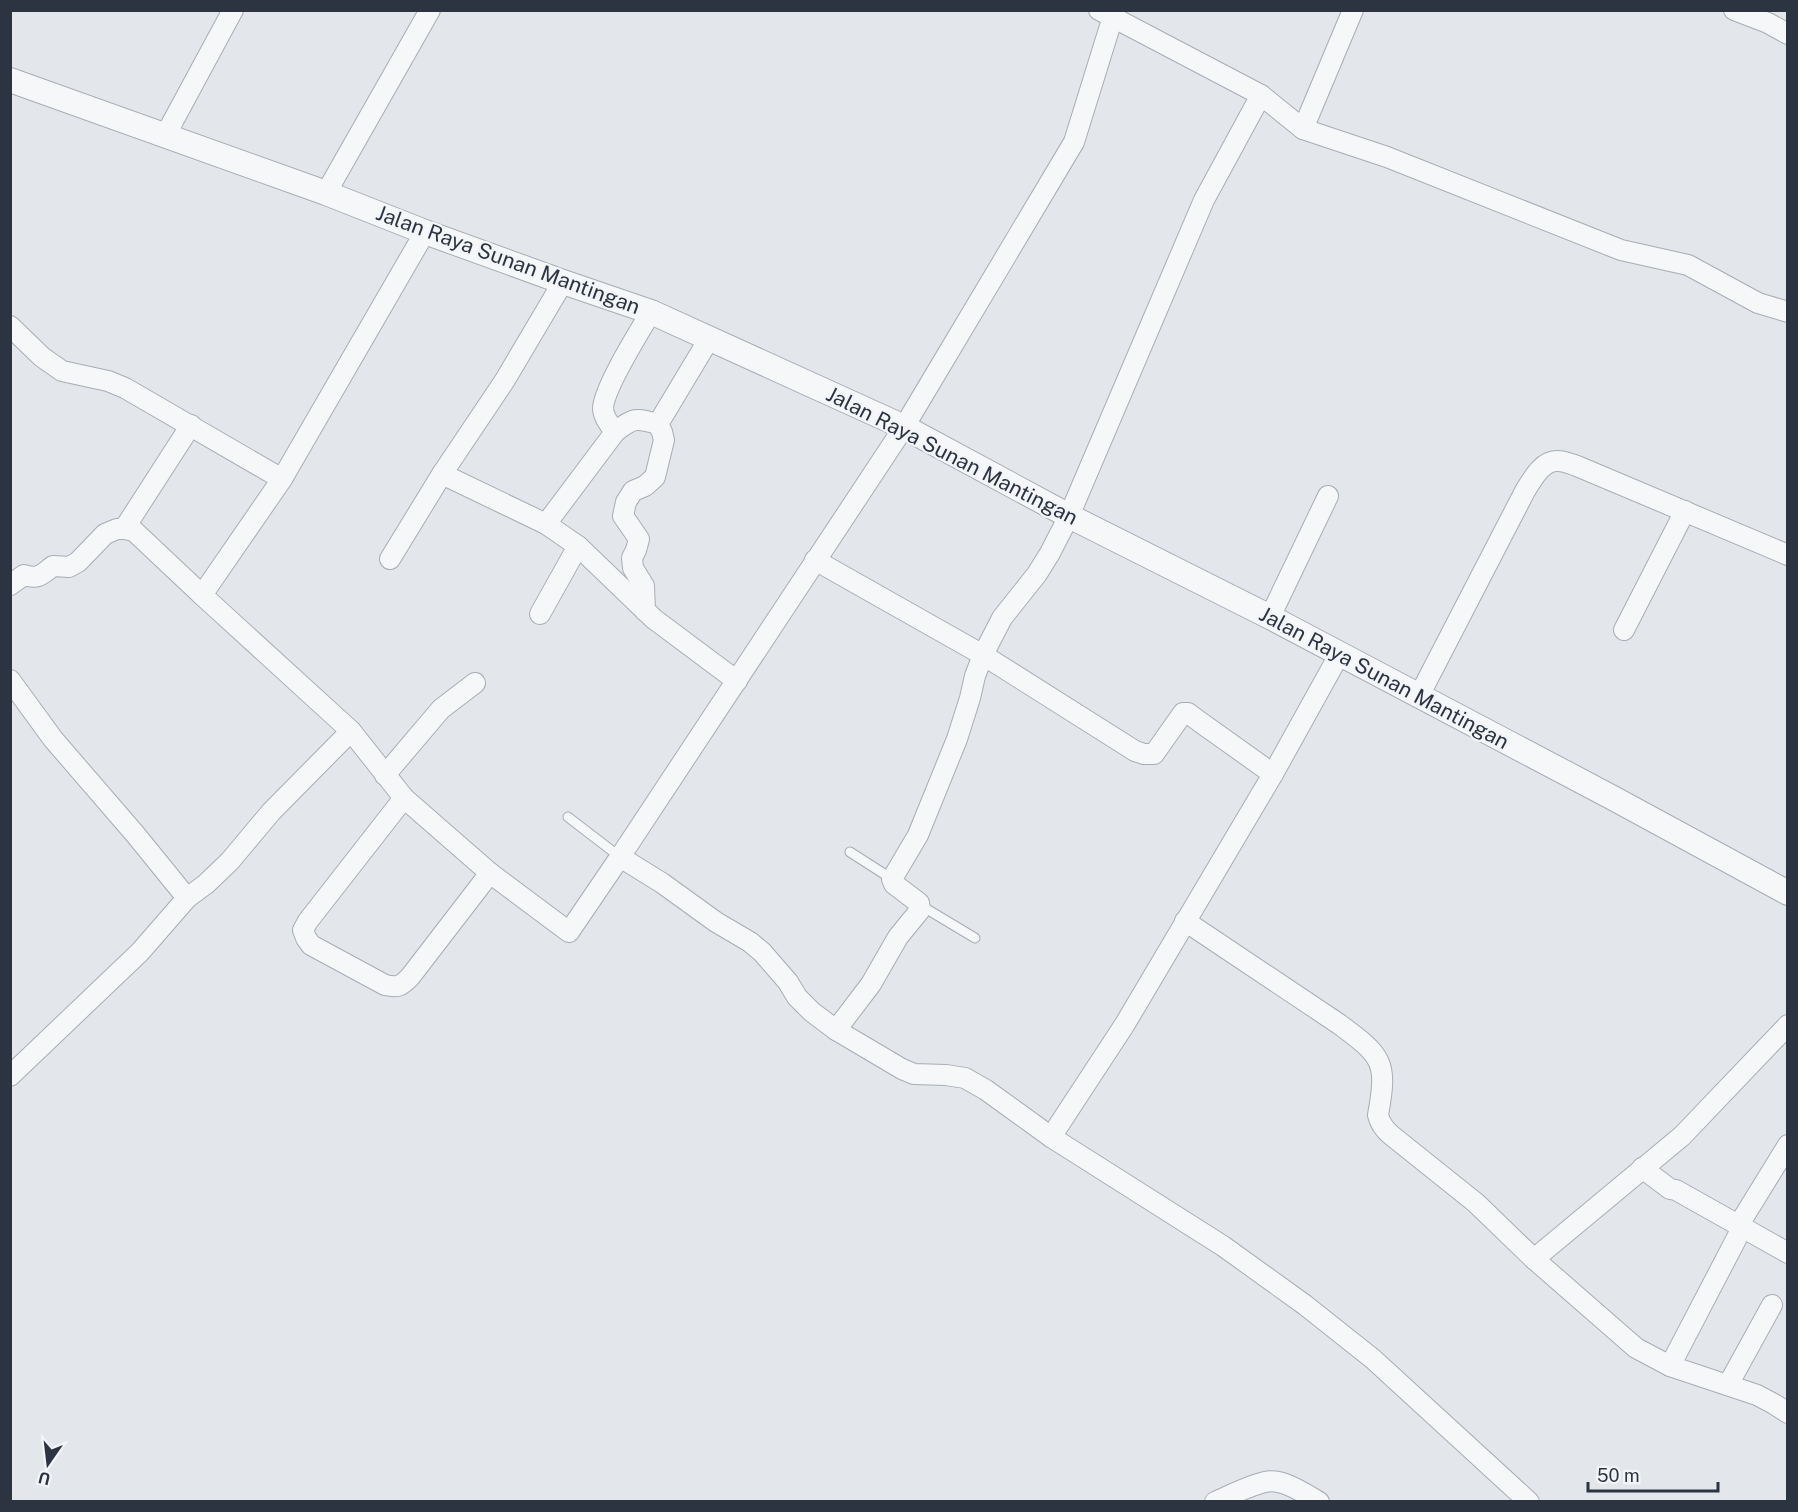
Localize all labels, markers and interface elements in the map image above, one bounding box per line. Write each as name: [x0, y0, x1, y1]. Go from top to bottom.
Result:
street label: Jalan Raya Sunan Mantingan: [373, 200, 644, 319]
street label: Jalan Raya Sunan Mantingan: [822, 381, 1082, 530]
street label: Jalan Raya Sunan Mantingan: [1255, 601, 1513, 754]
north arrow: [18, 1434, 78, 1494]
scale bar: [1588, 1455, 1718, 1493]
text: 50 m: [1597, 1465, 1640, 1486]
text: U: [37, 1467, 52, 1489]

